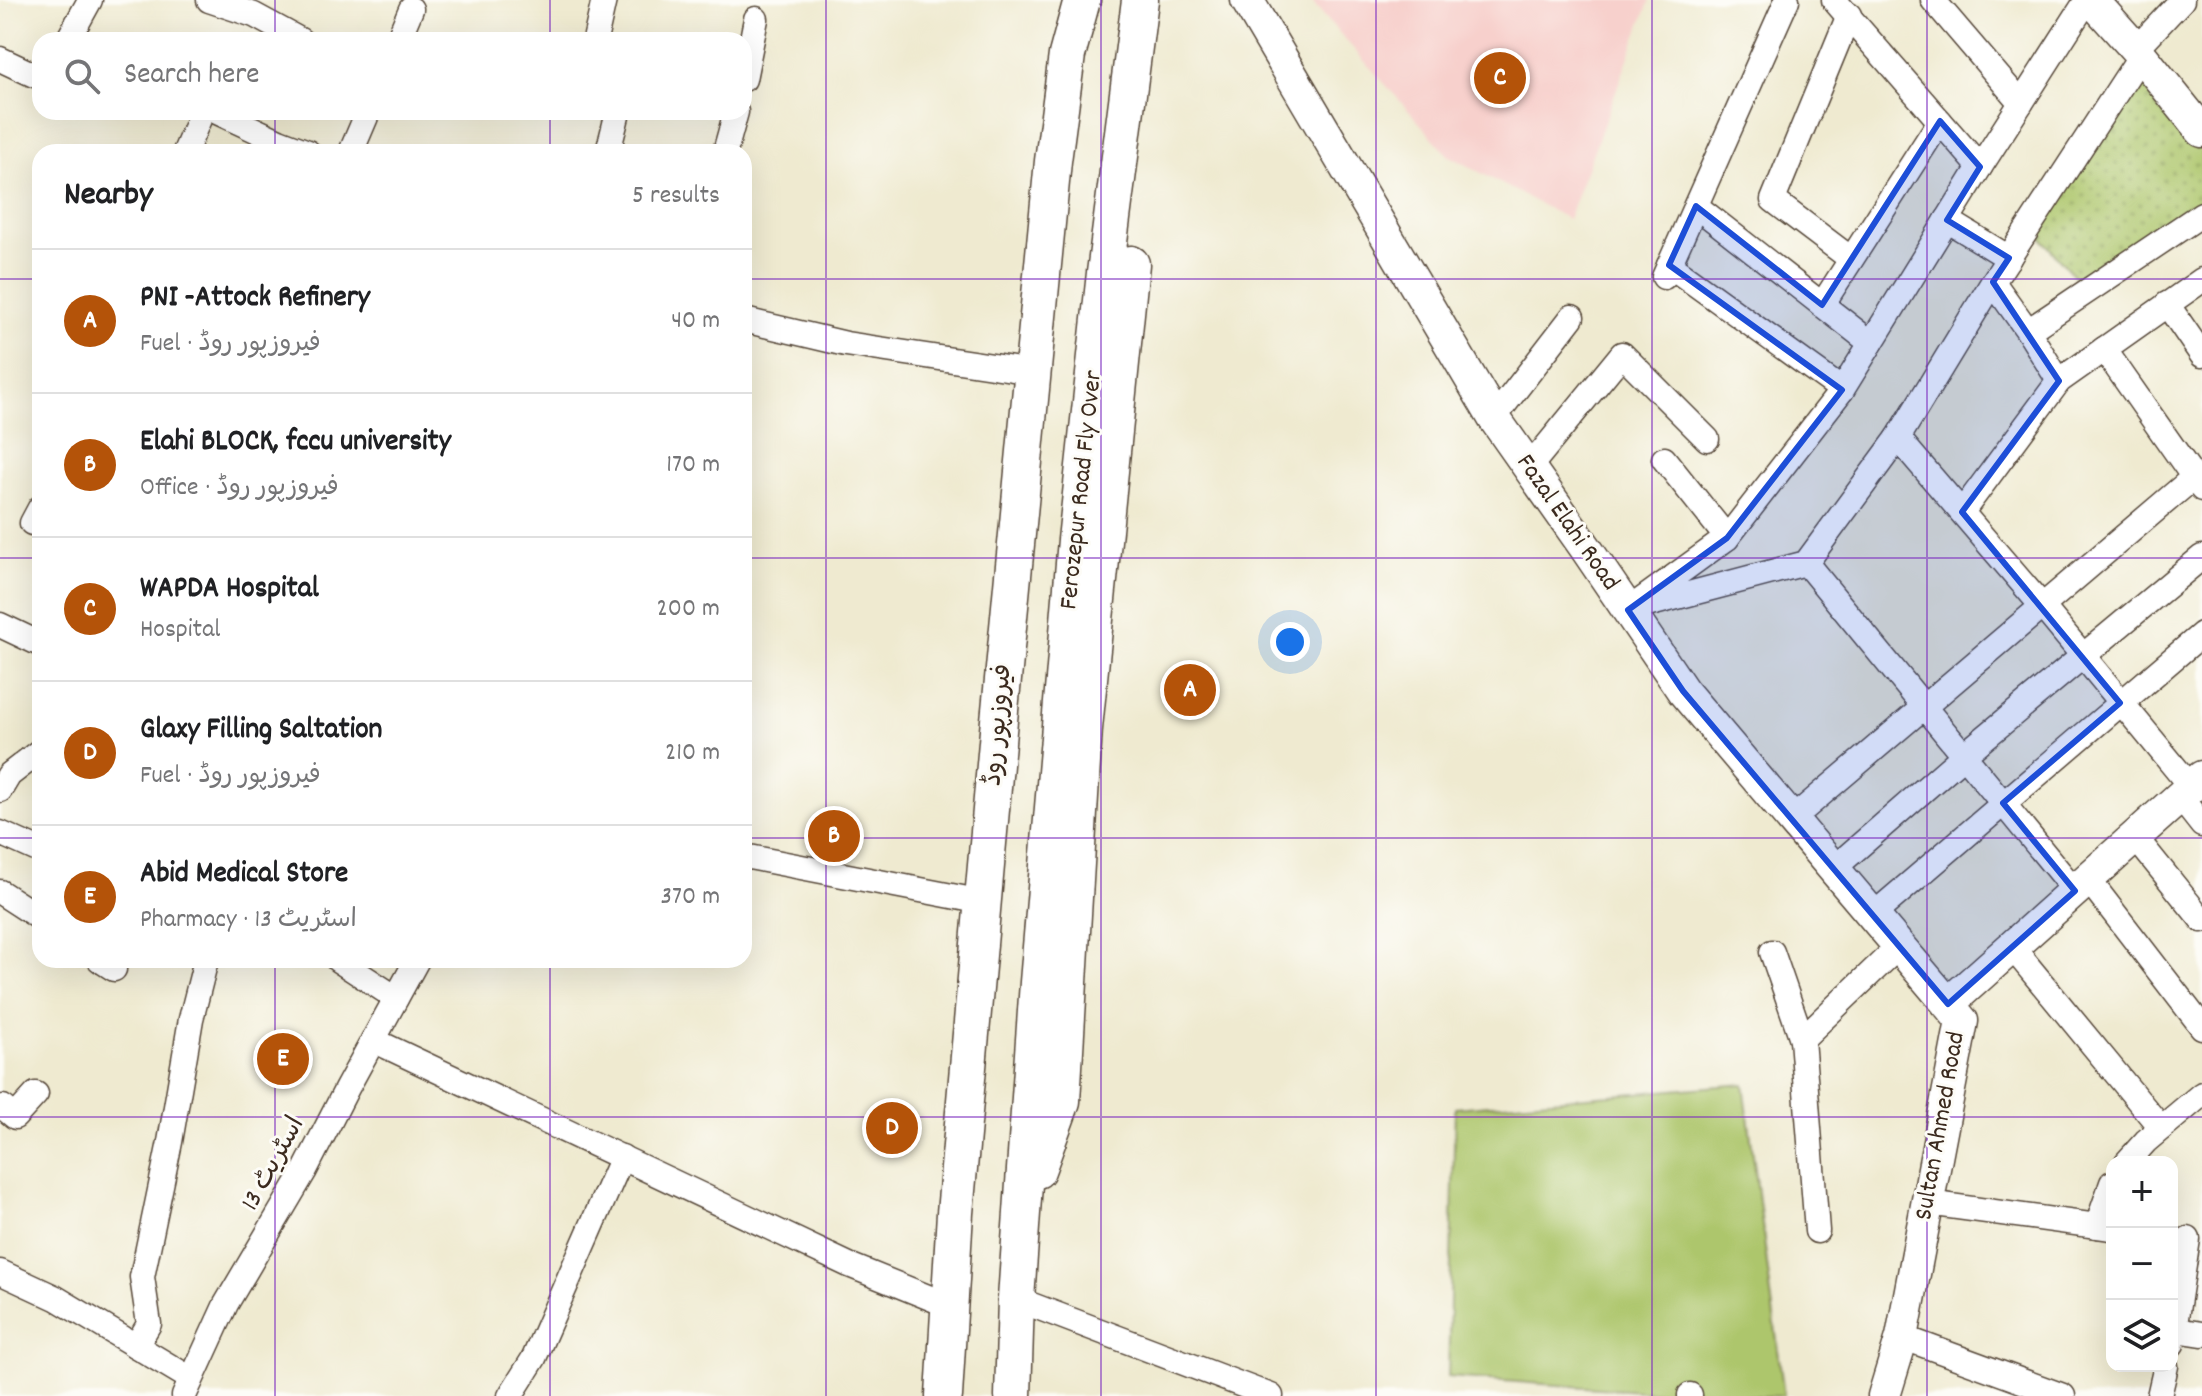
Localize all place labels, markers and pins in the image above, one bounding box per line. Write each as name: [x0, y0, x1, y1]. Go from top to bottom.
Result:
pin: C: [1474, 48, 1526, 108]
pin: A: [1164, 660, 1216, 720]
pin: B: [808, 806, 860, 866]
pin: E: [257, 1029, 309, 1089]
pin: D: [866, 1098, 918, 1158]

